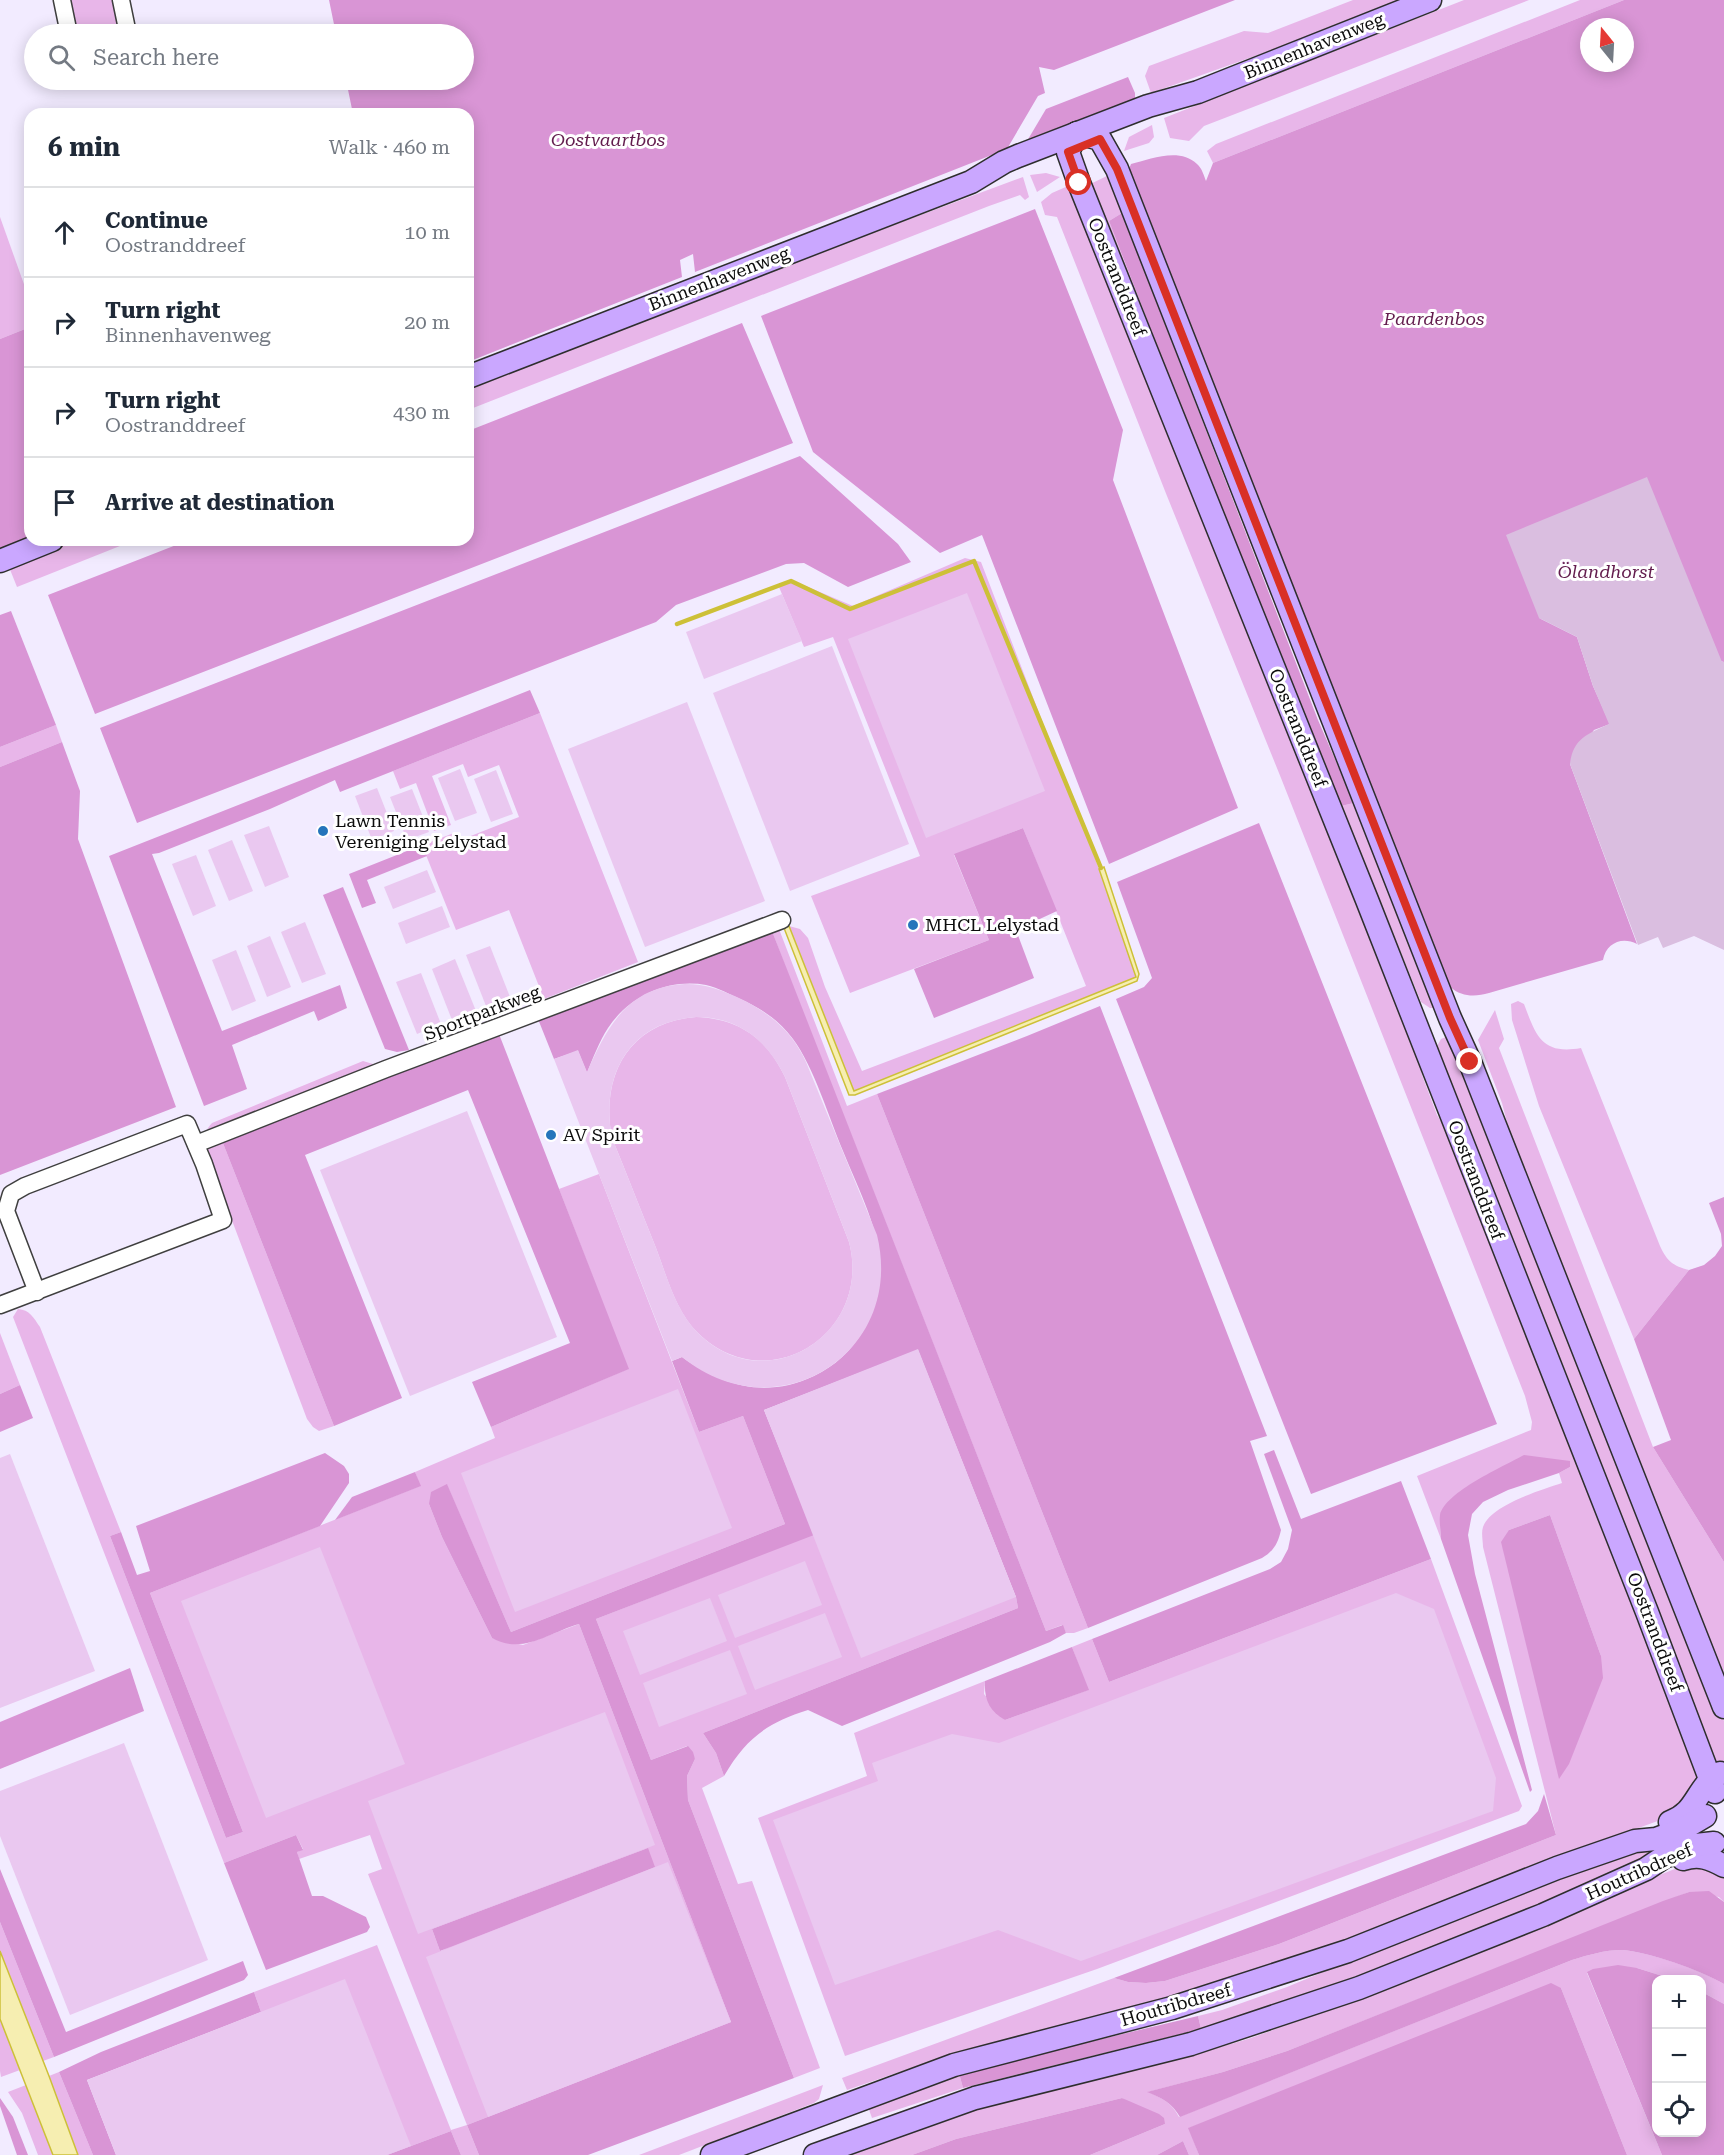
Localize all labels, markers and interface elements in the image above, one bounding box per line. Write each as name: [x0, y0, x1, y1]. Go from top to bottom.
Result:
street label: Binnenhavenweg: [1241, 8, 1388, 83]
north arrow: [1580, 18, 1634, 72]
search box: [24, 24, 474, 90]
icon: search: [45, 41, 78, 74]
text: Search here: [93, 45, 219, 70]
park label: Oostvaartbos: [551, 129, 665, 150]
text: 6 min: [48, 132, 120, 162]
text: Walk · 460 m: [329, 135, 450, 159]
route start: [1065, 169, 1091, 195]
text: Continue: [105, 208, 208, 233]
street label: Oostranddreef: [1084, 214, 1151, 340]
icon: ahead: [48, 216, 81, 249]
text: 10 m: [404, 220, 450, 244]
text: Oostranddreef: [105, 233, 245, 257]
street label: Binnenhavenweg: [645, 242, 793, 315]
text: Turn right: [105, 298, 220, 323]
icon: right: [48, 306, 81, 339]
park label: Paardenbos: [1383, 308, 1484, 329]
text: 20 m: [404, 310, 450, 334]
text: Binnenhavenweg: [105, 323, 271, 347]
text: Turn right: [105, 388, 220, 413]
icon: right: [48, 396, 81, 429]
text: 430 m: [393, 400, 450, 424]
text: Oostranddreef: [105, 413, 245, 437]
icon: arrive: [48, 486, 81, 519]
text: Arrive at destination: [105, 490, 334, 515]
park label: Ölandhorst: [1558, 561, 1655, 582]
street label: Oostranddreef: [1265, 665, 1332, 791]
place label: Lawn Tennis Vereniging Lelystad: [335, 810, 507, 852]
marker: Lawn Tennis Vereniging Lelystad: [316, 824, 330, 838]
place label: MHCL Lelystad: [925, 914, 1059, 935]
marker: MHCL Lelystad: [906, 918, 920, 932]
street label: Sportparkweg: [421, 980, 544, 1044]
route end: [1456, 1048, 1482, 1074]
street label: Oostranddreef: [1444, 1117, 1509, 1244]
place label: AV Spirit: [563, 1124, 641, 1145]
marker: AV Spirit: [544, 1128, 558, 1142]
street label: Oostranddreef: [1623, 1569, 1688, 1696]
street label: Houtribdreef: [1582, 1838, 1696, 1904]
map controls: [1652, 1975, 1706, 2137]
button: +: [1652, 1975, 1706, 2029]
street label: Houtribdreef: [1118, 1978, 1235, 2030]
button: −: [1652, 2029, 1706, 2083]
button: locate: [1652, 2083, 1706, 2137]

